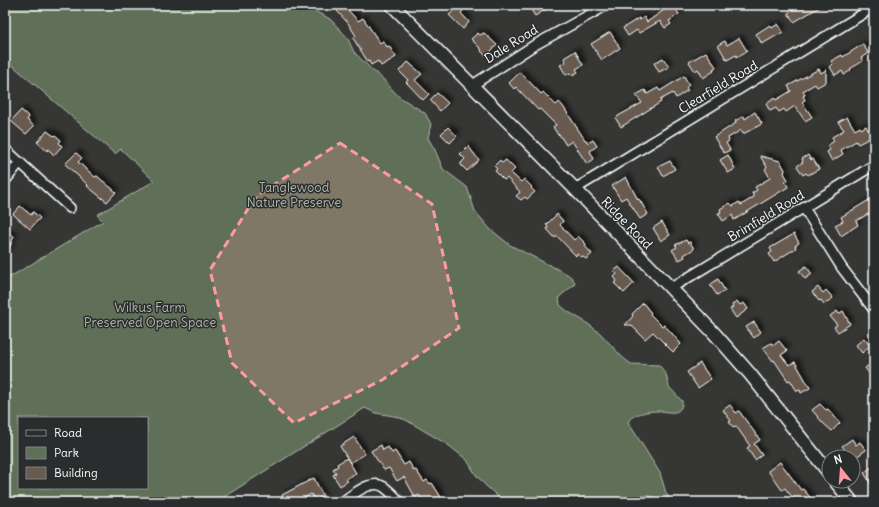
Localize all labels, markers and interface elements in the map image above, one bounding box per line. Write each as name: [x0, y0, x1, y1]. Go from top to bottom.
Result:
street label: Dale Road: [481, 21, 541, 67]
street label: Clearfield Road: [675, 56, 761, 117]
park label: Tanglewood Nature Preserve: [247, 179, 341, 211]
street label: Brimfield Road: [725, 186, 808, 246]
street label: Ridge Road: [598, 193, 657, 253]
park label: Wilkus Farm Preserved Open Space: [84, 299, 216, 331]
legend: [18, 417, 148, 489]
text: Road: [54, 425, 82, 440]
text: Park: [54, 445, 79, 460]
north arrow: [821, 449, 861, 489]
text: N: [832, 452, 844, 467]
text: Building: [54, 465, 98, 480]

